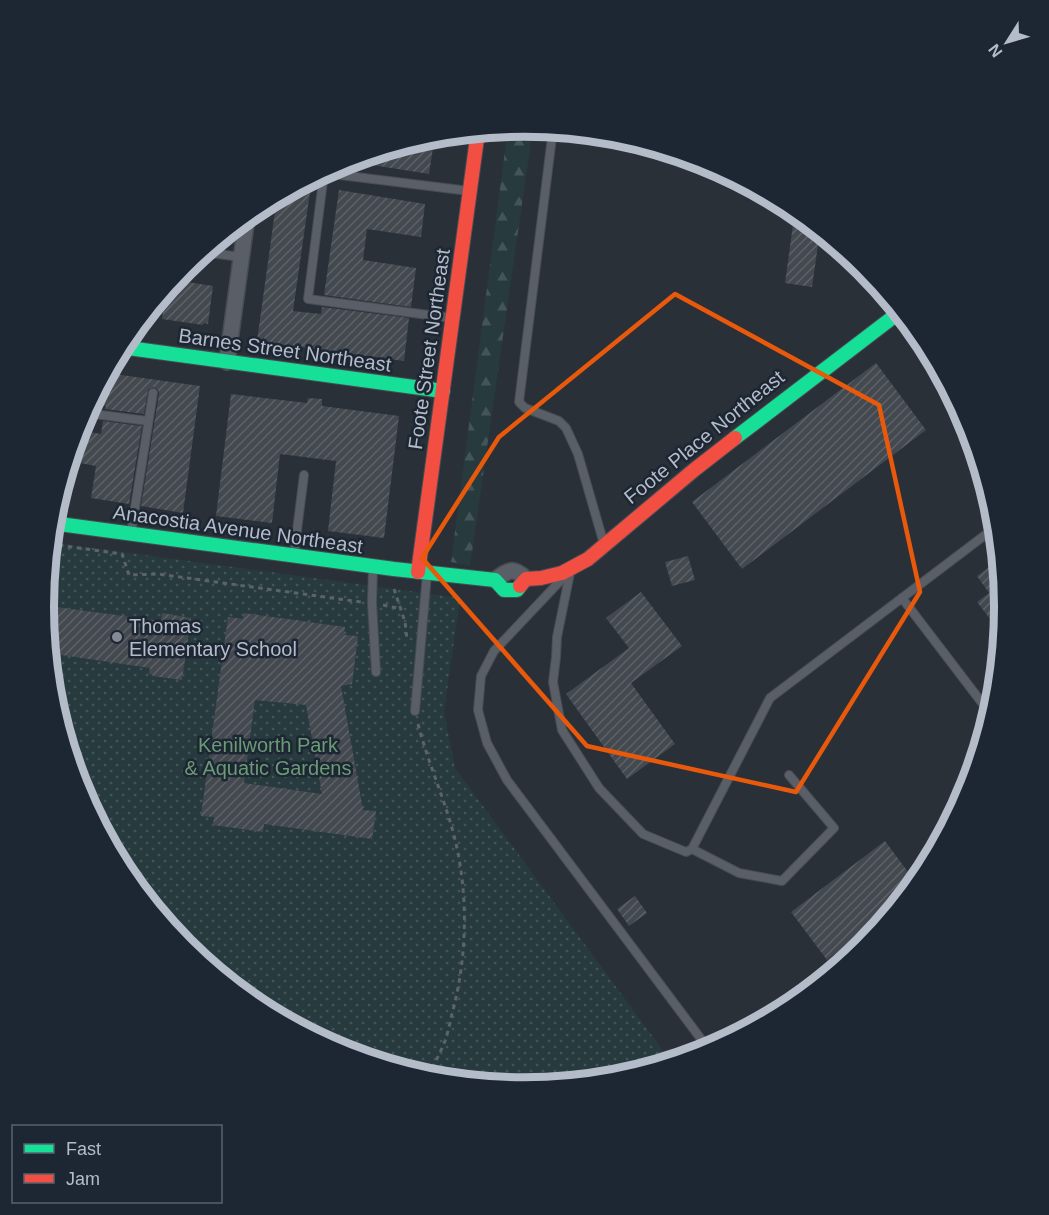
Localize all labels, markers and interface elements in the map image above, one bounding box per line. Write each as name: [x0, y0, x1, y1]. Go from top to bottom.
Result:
north arrow: [977, 12, 1037, 72]
text: N: [985, 41, 1006, 60]
street label: Foote Street Northeast: [404, 247, 454, 451]
street label: Barnes Street Northeast: [177, 324, 393, 376]
street label: Foote Place Northeast: [620, 366, 789, 508]
street label: Anacostia Avenue Northeast: [112, 501, 365, 557]
place label: Thomas Elementary School: [129, 615, 297, 660]
marker: Thomas Elementary School: [110, 630, 124, 644]
park label: Kenilworth Park & Aquatic Gardens: [185, 734, 351, 779]
legend: [12, 1125, 222, 1203]
text: Fast: [66, 1139, 101, 1159]
text: Jam: [66, 1169, 100, 1189]

